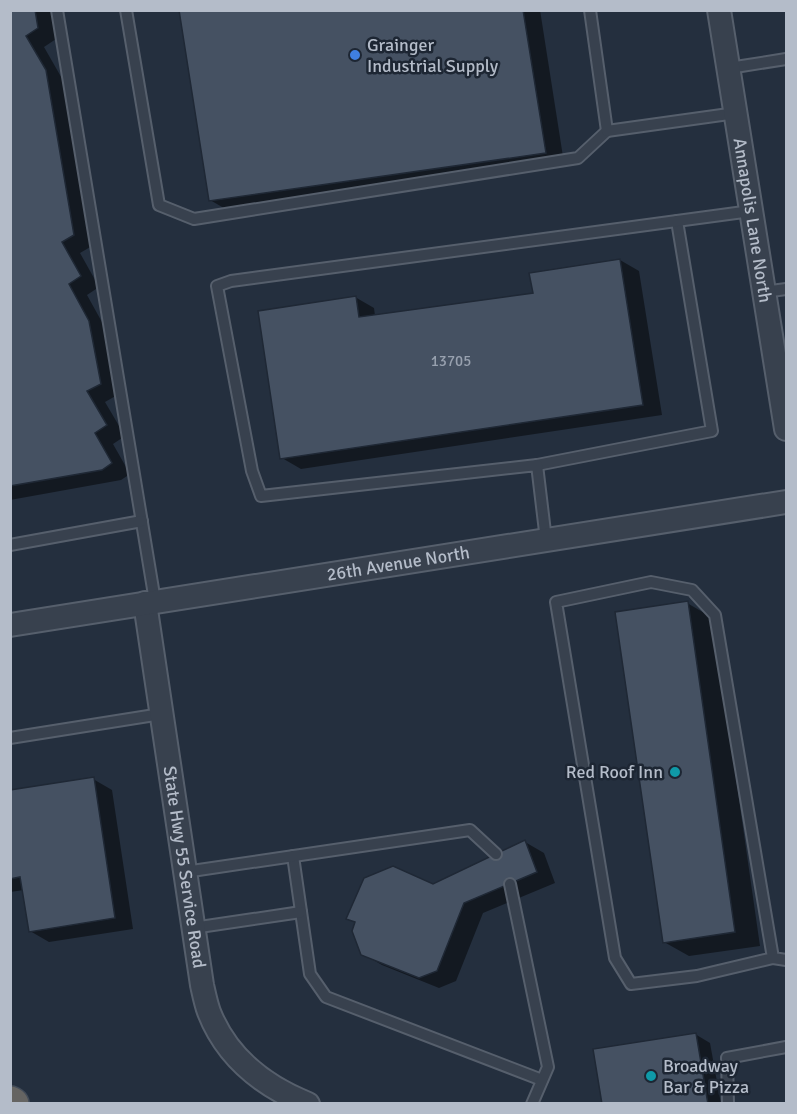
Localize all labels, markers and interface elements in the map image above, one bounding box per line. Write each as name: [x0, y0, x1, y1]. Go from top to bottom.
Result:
place label: Grainger Industrial Supply: [367, 34, 499, 77]
marker: Grainger Industrial Supply: [348, 48, 362, 62]
street label: Annapolis Lane North: [729, 136, 777, 304]
house number: 13705: [431, 352, 471, 370]
street label: 26th Avenue North: [325, 541, 471, 586]
place label: Red Roof Inn: [566, 761, 663, 783]
street label: State Hwy 55 Service Road: [158, 764, 210, 970]
marker: Red Roof Inn: [668, 765, 682, 779]
place label: Broadway Bar & Pizza: [663, 1055, 749, 1098]
marker: Broadway Bar & Pizza: [644, 1069, 658, 1083]

